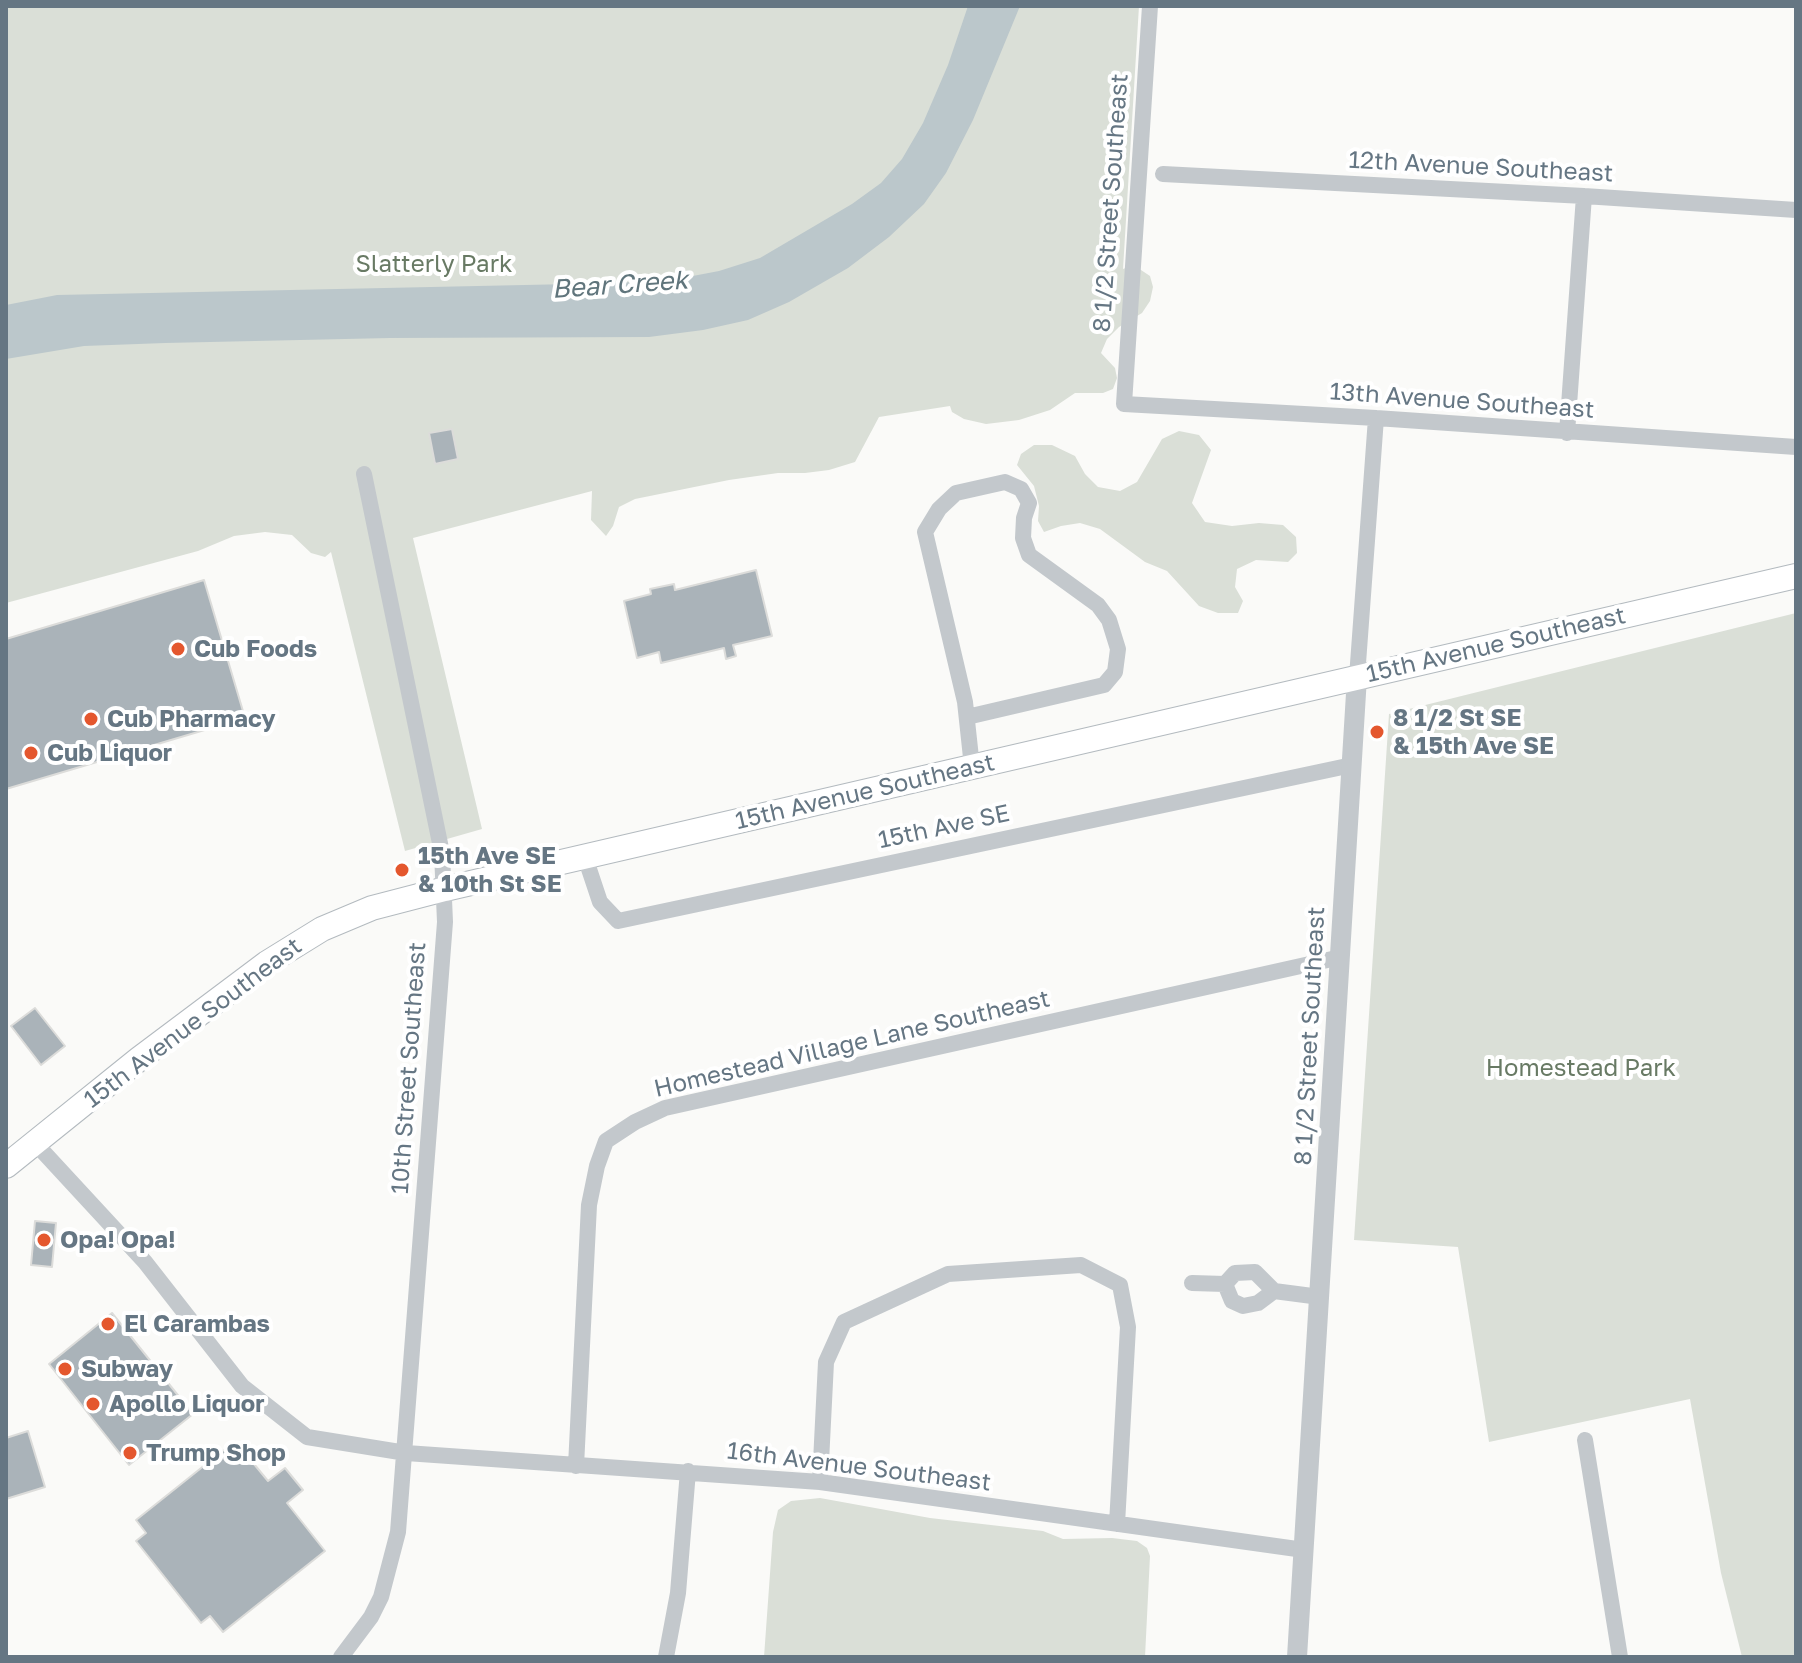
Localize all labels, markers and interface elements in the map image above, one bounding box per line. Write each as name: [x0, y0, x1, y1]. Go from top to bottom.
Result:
street label: 8 1/2 Street Southeast: [1088, 73, 1134, 333]
street label: 12th Avenue Southeast: [1348, 146, 1614, 188]
park label: Slatterly Park: [355, 250, 513, 278]
water label: Bear Creek: [551, 265, 689, 305]
street label: 13th Avenue Southeast: [1329, 377, 1595, 425]
street label: 15th Avenue Southeast: [1364, 601, 1628, 689]
place label: Cub Foods: [194, 635, 317, 663]
marker: Cub Foods: [169, 640, 187, 658]
place label: 8 1/2 St SE & 15th Ave SE: [1393, 704, 1554, 760]
place label: Cub Pharmacy: [107, 705, 276, 733]
marker: Cub Pharmacy: [82, 710, 100, 728]
marker: 8 1/2 St SE & 15th Ave SE: [1368, 723, 1386, 741]
place label: Cub Liquor: [47, 739, 172, 767]
marker: Cub Liquor: [22, 744, 40, 762]
street label: 15th Avenue Southeast: [733, 748, 997, 836]
street label: 15th Ave SE: [876, 799, 1012, 855]
place label: 15th Ave SE & 10th St SE: [418, 842, 562, 898]
marker: 15th Ave SE & 10th St SE: [393, 861, 411, 879]
street label: 8 1/2 Street Southeast: [1289, 906, 1331, 1166]
street label: 15th Avenue Southeast: [78, 932, 308, 1114]
street label: 10th Street Southeast: [386, 941, 432, 1195]
street label: Homestead Village Lane Southeast: [651, 984, 1053, 1104]
park label: Homestead Park: [1486, 1054, 1676, 1082]
place label: Opa! Opa!: [60, 1226, 176, 1254]
marker: Opa! Opa!: [35, 1231, 53, 1249]
place label: El Carambas: [124, 1310, 270, 1338]
marker: El Carambas: [99, 1315, 117, 1333]
place label: Subway: [81, 1355, 173, 1383]
marker: Subway: [56, 1360, 74, 1378]
place label: Apollo Liquor: [109, 1390, 265, 1418]
marker: Apollo Liquor: [84, 1395, 102, 1413]
street label: 16th Avenue Southeast: [725, 1437, 993, 1497]
place label: Trump Shop: [146, 1439, 286, 1467]
marker: Trump Shop: [121, 1444, 139, 1462]

